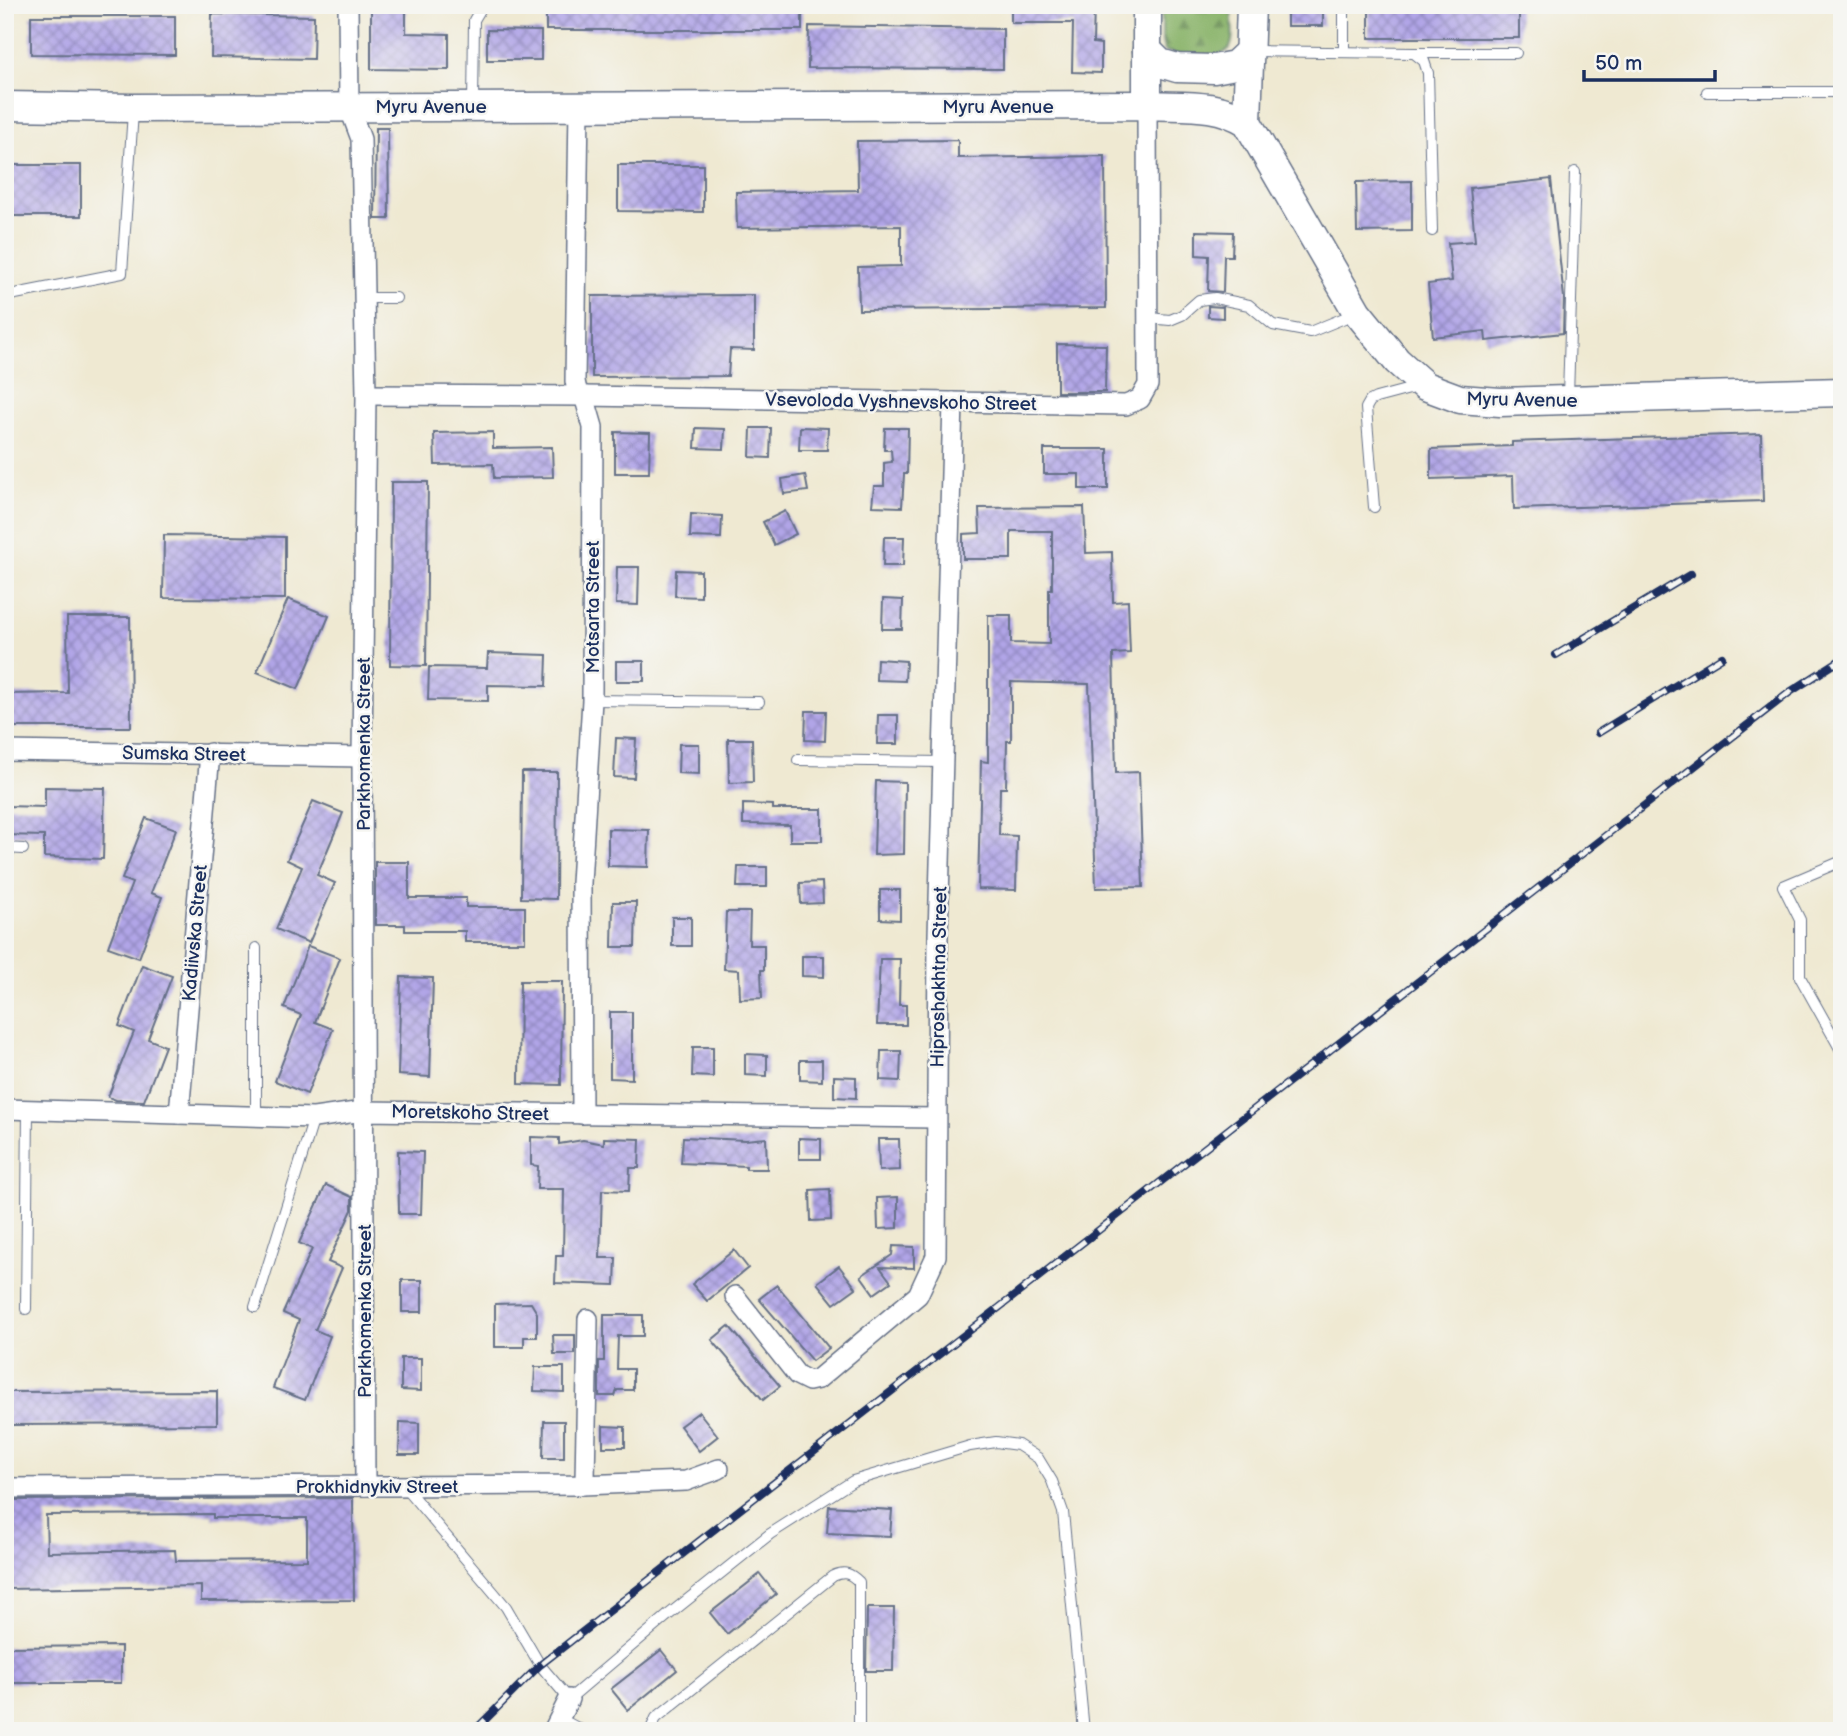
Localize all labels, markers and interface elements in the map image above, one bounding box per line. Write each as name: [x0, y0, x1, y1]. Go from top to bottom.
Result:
scale bar: [1584, 38, 1716, 82]
text: 50 m: [1595, 51, 1642, 76]
street label: Myru Avenue: [375, 96, 487, 119]
street label: Myru Avenue: [942, 96, 1054, 119]
street label: Myru Avenue: [1466, 388, 1578, 413]
street label: Vsevoloda Vyshnevskoho Street: [765, 389, 1037, 416]
street label: Motsarta Street: [582, 540, 605, 673]
street label: Parkhomenka Street: [353, 657, 376, 831]
street label: Sumska Street: [122, 742, 246, 767]
street label: Kadiivska Street: [178, 864, 213, 1002]
street label: Hiproshakhtna Street: [926, 886, 953, 1068]
street label: Moretskoho Street: [391, 1101, 549, 1126]
street label: Parkhomenka Street: [354, 1224, 377, 1398]
street label: Prokhidnykiv Street: [296, 1476, 459, 1499]

